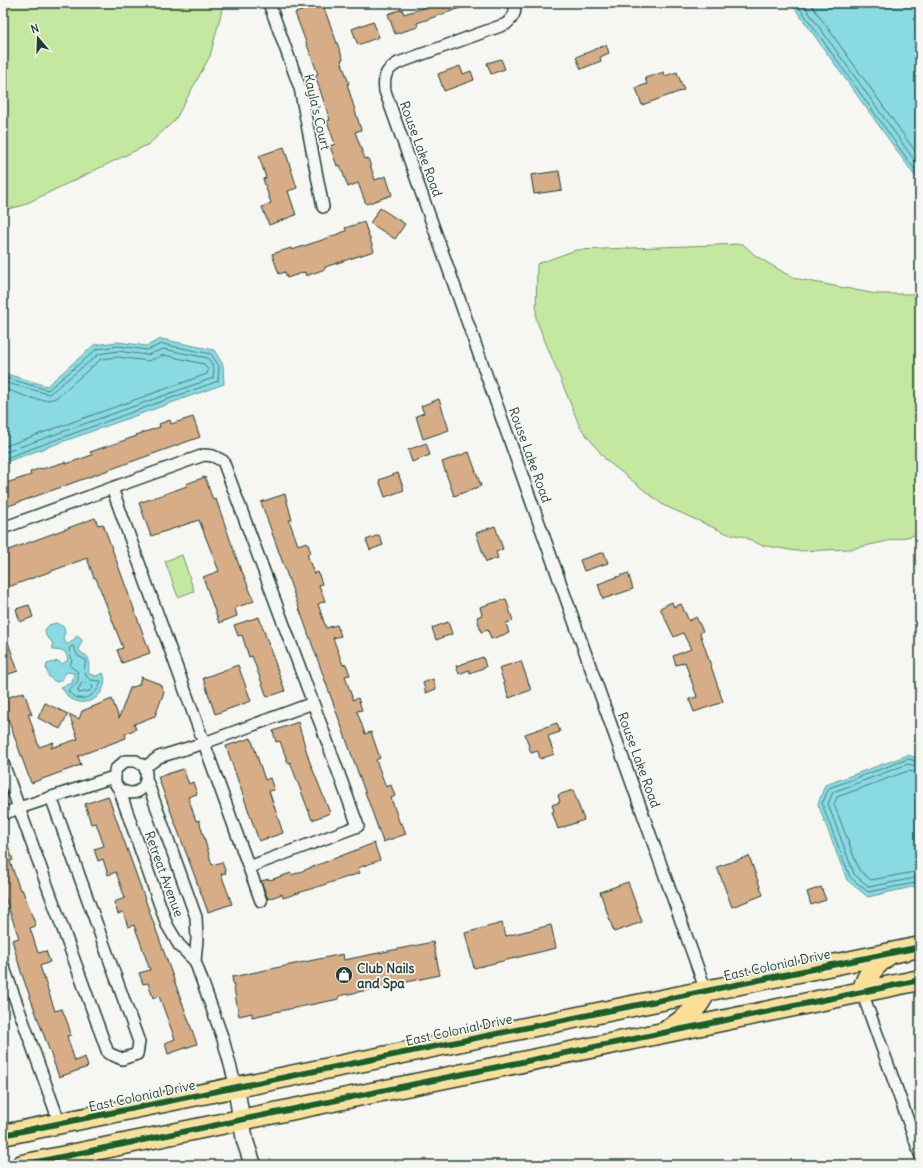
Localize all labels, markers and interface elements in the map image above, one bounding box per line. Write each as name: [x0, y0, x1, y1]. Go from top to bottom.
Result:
north arrow: [18, 18, 58, 58]
text: N: [29, 21, 41, 36]
street label: Kayla's Court: [300, 72, 334, 152]
street label: Rouse Lake Road: [396, 99, 446, 199]
street label: Rouse Lake Road: [505, 405, 555, 505]
street label: Rouse Lake Road: [614, 710, 664, 810]
street label: Retreat Avenue: [141, 829, 187, 919]
street label: East Colonial Drive: [722, 945, 832, 985]
place label: Club Nails and Spa: [357, 960, 414, 992]
shop icon: Club Nails and Spa: [334, 965, 354, 985]
street label: East Colonial Drive: [404, 1010, 514, 1050]
street label: East Colonial Drive: [87, 1076, 197, 1116]

